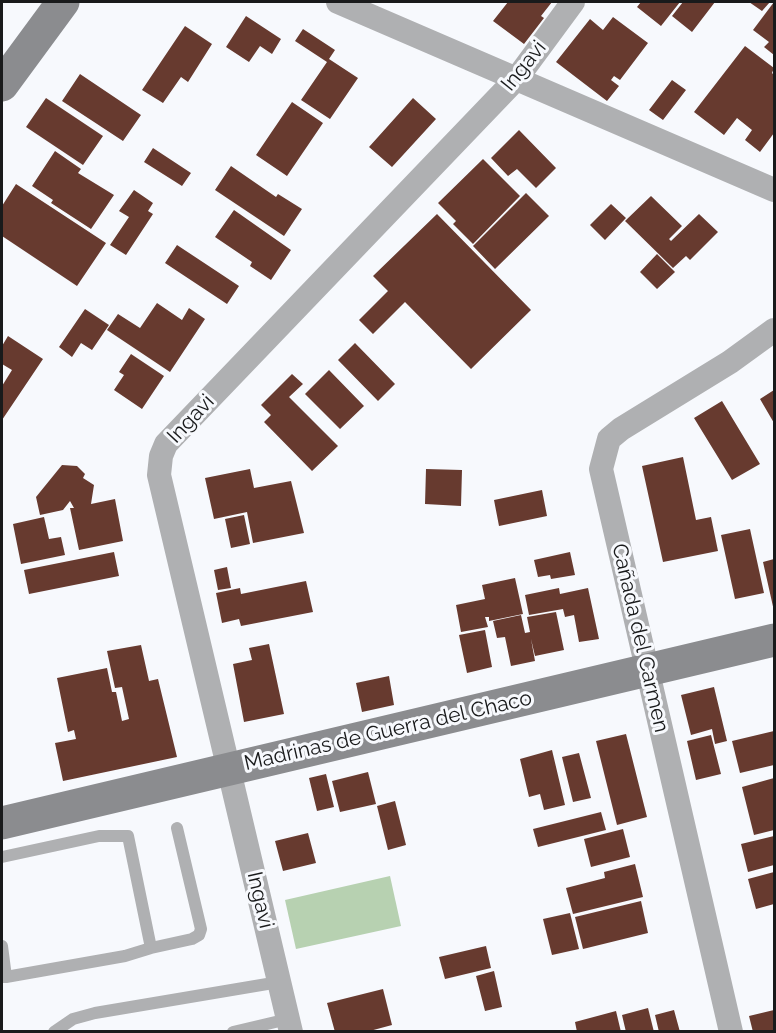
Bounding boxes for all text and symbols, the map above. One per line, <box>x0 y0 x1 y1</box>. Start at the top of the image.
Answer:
street label: Ingavi <box>496 36 552 96</box>
street label: Ingavi <box>162 389 220 449</box>
street label: Cañada del Carmen <box>606 541 674 735</box>
street label: Madrinas de Guerra del Chaco <box>242 686 534 776</box>
street label: Ingavi <box>241 869 279 931</box>

